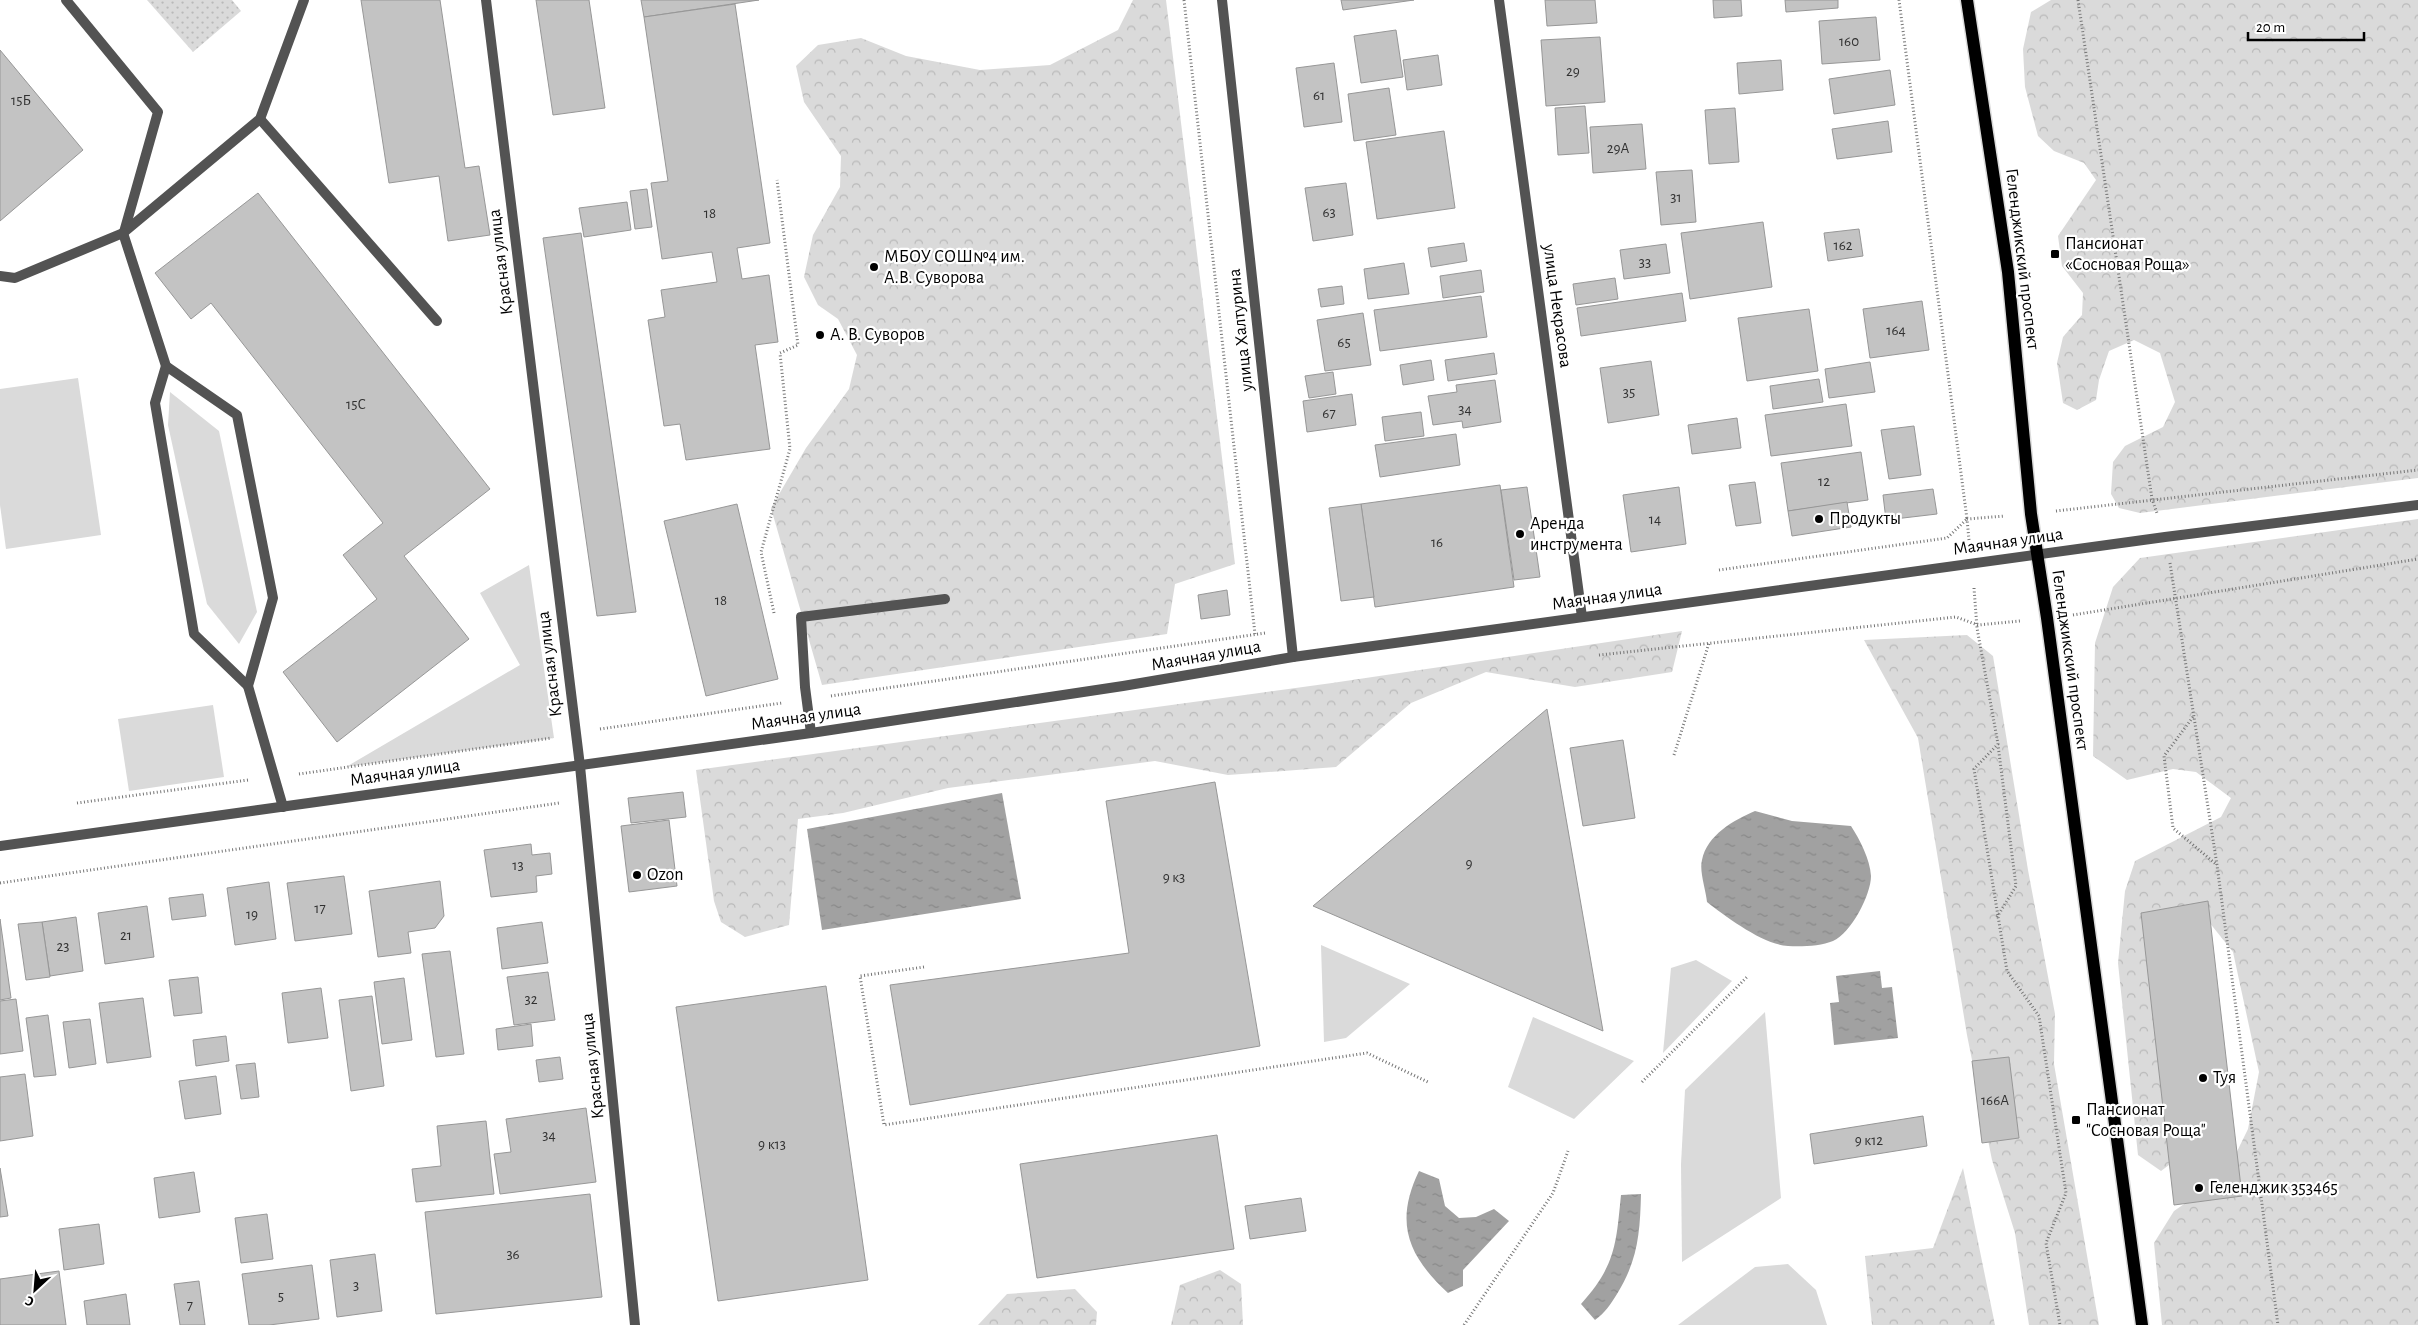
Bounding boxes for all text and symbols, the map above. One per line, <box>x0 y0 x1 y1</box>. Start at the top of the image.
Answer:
scale bar <box>2248 10 2364 42</box>
text: 20 m <box>2256 20 2285 35</box>
house number: 160 <box>1839 34 1859 49</box>
house number: 29 <box>1566 64 1580 79</box>
house number: 61 <box>1313 88 1325 103</box>
house number: 15Б <box>11 93 31 108</box>
house number: 29А <box>1607 141 1630 156</box>
street label: Геленджикский проспект <box>2002 167 2042 351</box>
house number: 31 <box>1670 190 1682 205</box>
house number: 63 <box>1322 205 1336 220</box>
house number: 18 <box>704 206 716 221</box>
street label: Красная улица <box>486 208 516 316</box>
place label: Пансионат «Сосновая Роща» <box>2065 235 2190 274</box>
house number: 162 <box>1833 238 1853 253</box>
street label: улица Некрасова <box>1539 242 1575 369</box>
place label: МБОУ СОШ№4 им. А.В. Суворова <box>884 248 1025 287</box>
marker: Пансионат «Сосновая Роща» <box>2049 248 2061 260</box>
house number: 33 <box>1639 255 1651 270</box>
marker: МБОУ СОШ№4 им. А.В. Суворова <box>868 261 880 273</box>
street label: улица Халтурина <box>1226 268 1257 393</box>
house number: 164 <box>1886 323 1906 338</box>
place label: А. В. Суворов <box>830 326 925 344</box>
marker: А. В. Суворов <box>814 329 826 341</box>
house number: 65 <box>1337 335 1351 350</box>
house number: 35 <box>1623 385 1635 400</box>
house number: 15С <box>346 397 366 412</box>
house number: 34 <box>1458 402 1472 417</box>
house number: 67 <box>1322 406 1336 421</box>
house number: 12 <box>1818 474 1830 489</box>
place label: Продукты <box>1829 510 1901 528</box>
house number: 14 <box>1649 512 1661 527</box>
marker: Продукты <box>1813 513 1825 525</box>
place label: Аренда инструмента <box>1530 515 1623 554</box>
street label: Маячная улица <box>1952 525 2064 559</box>
marker: Аренда инструмента <box>1514 528 1526 540</box>
house number: 16 <box>1431 535 1443 550</box>
street label: Геленджикский проспект <box>2048 568 2092 752</box>
street label: Маячная улица <box>1551 580 1663 614</box>
house number: 18 <box>715 593 727 608</box>
street label: Красная улица <box>535 610 565 718</box>
street label: Маячная улица <box>1150 637 1262 675</box>
street label: Маячная улица <box>750 700 862 734</box>
street label: Маячная улица <box>349 756 461 790</box>
house number: 9 <box>1465 856 1473 871</box>
house number: 13 <box>512 858 524 873</box>
place label: Ozon <box>647 866 684 884</box>
marker: Ozon <box>631 869 643 881</box>
house number: 9 к3 <box>1163 870 1185 885</box>
house number: 17 <box>314 901 326 916</box>
house number: 19 <box>246 907 258 922</box>
house number: 21 <box>120 928 132 943</box>
house number: 23 <box>56 939 70 954</box>
house number: 32 <box>524 992 538 1007</box>
street label: Красная улица <box>578 1012 608 1120</box>
place label: Туя <box>2213 1069 2236 1087</box>
marker: Туя <box>2197 1072 2209 1084</box>
house number: 166А <box>1981 1093 2009 1108</box>
place label: Пансионат "Сосновая Роща" <box>2086 1101 2206 1140</box>
marker: Пансионат "Сосновая Роща" <box>2070 1114 2082 1126</box>
house number: 34 <box>542 1128 556 1143</box>
house number: 9 к12 <box>1855 1133 1883 1148</box>
house number: 9 к13 <box>758 1137 786 1152</box>
place label: Геленджик 353465 <box>2209 1179 2338 1197</box>
marker: Геленджик 353465 <box>2193 1182 2205 1194</box>
house number: 36 <box>506 1247 520 1262</box>
north arrow <box>10 1265 60 1315</box>
house number: 3 <box>353 1278 359 1293</box>
house number: 5 <box>278 1289 284 1304</box>
text: С <box>23 1293 36 1309</box>
house number: 7 <box>187 1298 193 1313</box>

